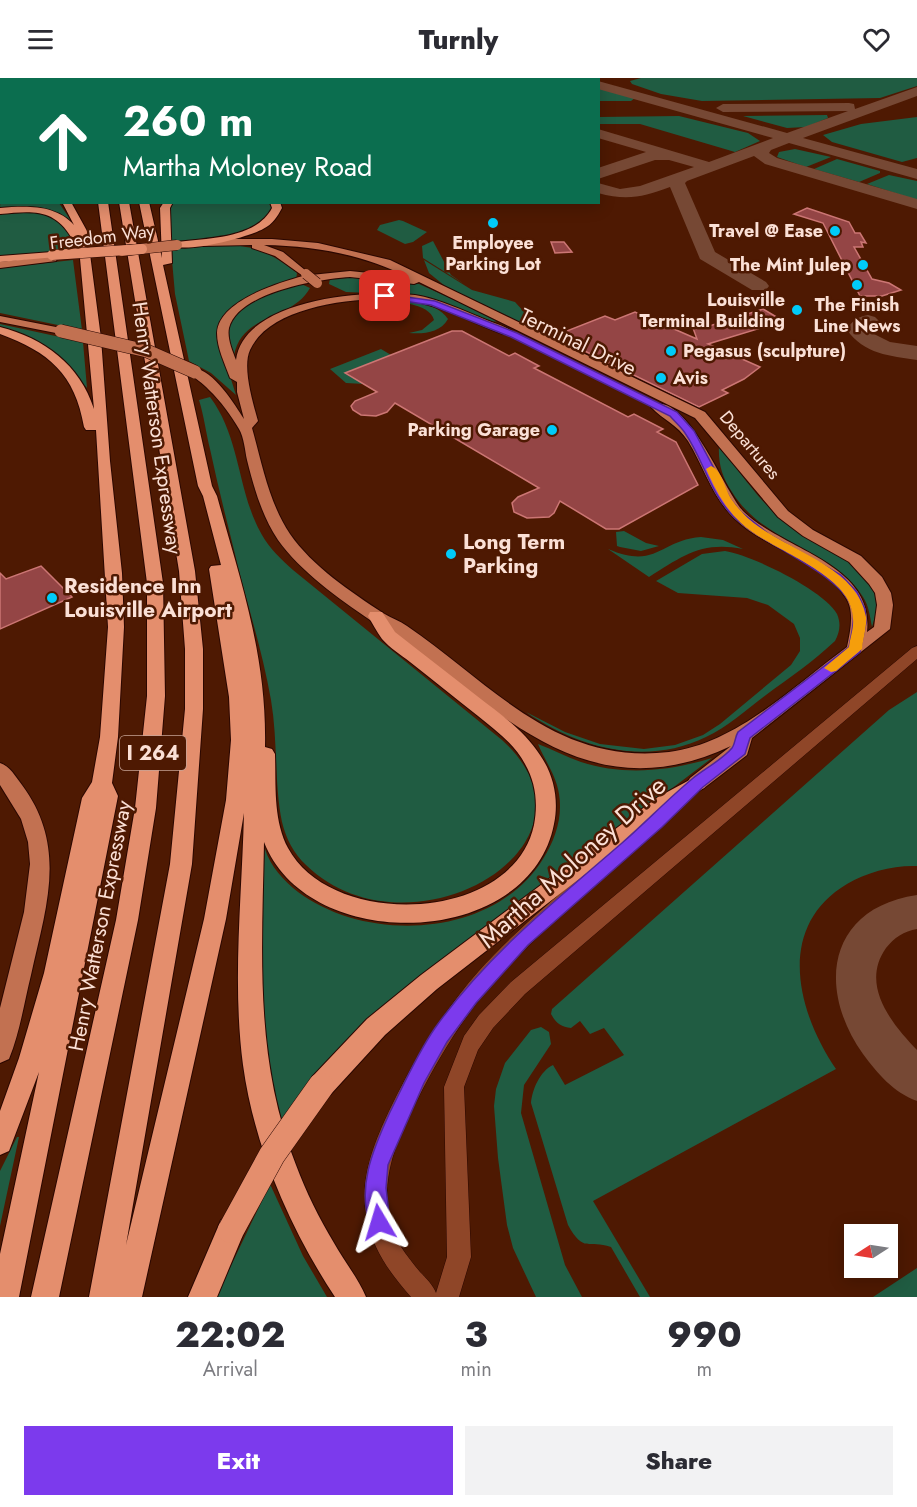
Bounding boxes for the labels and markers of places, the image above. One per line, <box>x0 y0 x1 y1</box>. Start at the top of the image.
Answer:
marker: Employee Parking Lot <box>486 216 500 230</box>
place label: Travel @ Ease <box>709 218 823 244</box>
marker: Travel @ Ease <box>828 224 842 238</box>
place label: Employee Parking Lot <box>445 230 541 277</box>
place label: The Mint Julep <box>730 252 851 278</box>
marker: The Mint Julep <box>856 258 870 272</box>
pin <box>359 270 410 321</box>
marker: The Finish Line News <box>850 278 864 292</box>
place label: Louisville Terminal Building <box>639 287 785 334</box>
place label: The Finish Line News <box>814 292 900 339</box>
marker: Louisville Terminal Building <box>790 303 804 317</box>
place label: Pegasus (sculpture) <box>683 338 846 364</box>
marker: Pegasus (sculpture) <box>664 344 678 358</box>
place label: Avis <box>672 365 708 391</box>
marker: Avis <box>654 371 668 385</box>
place label: Parking Garage <box>407 417 540 443</box>
marker: Parking Garage <box>545 423 559 437</box>
place label: Long Term Parking <box>463 527 565 581</box>
marker: Long Term Parking <box>444 547 458 561</box>
place label: Residence Inn Louisville Airport <box>64 571 232 625</box>
marker: Residence Inn Louisville Airport <box>45 591 59 605</box>

